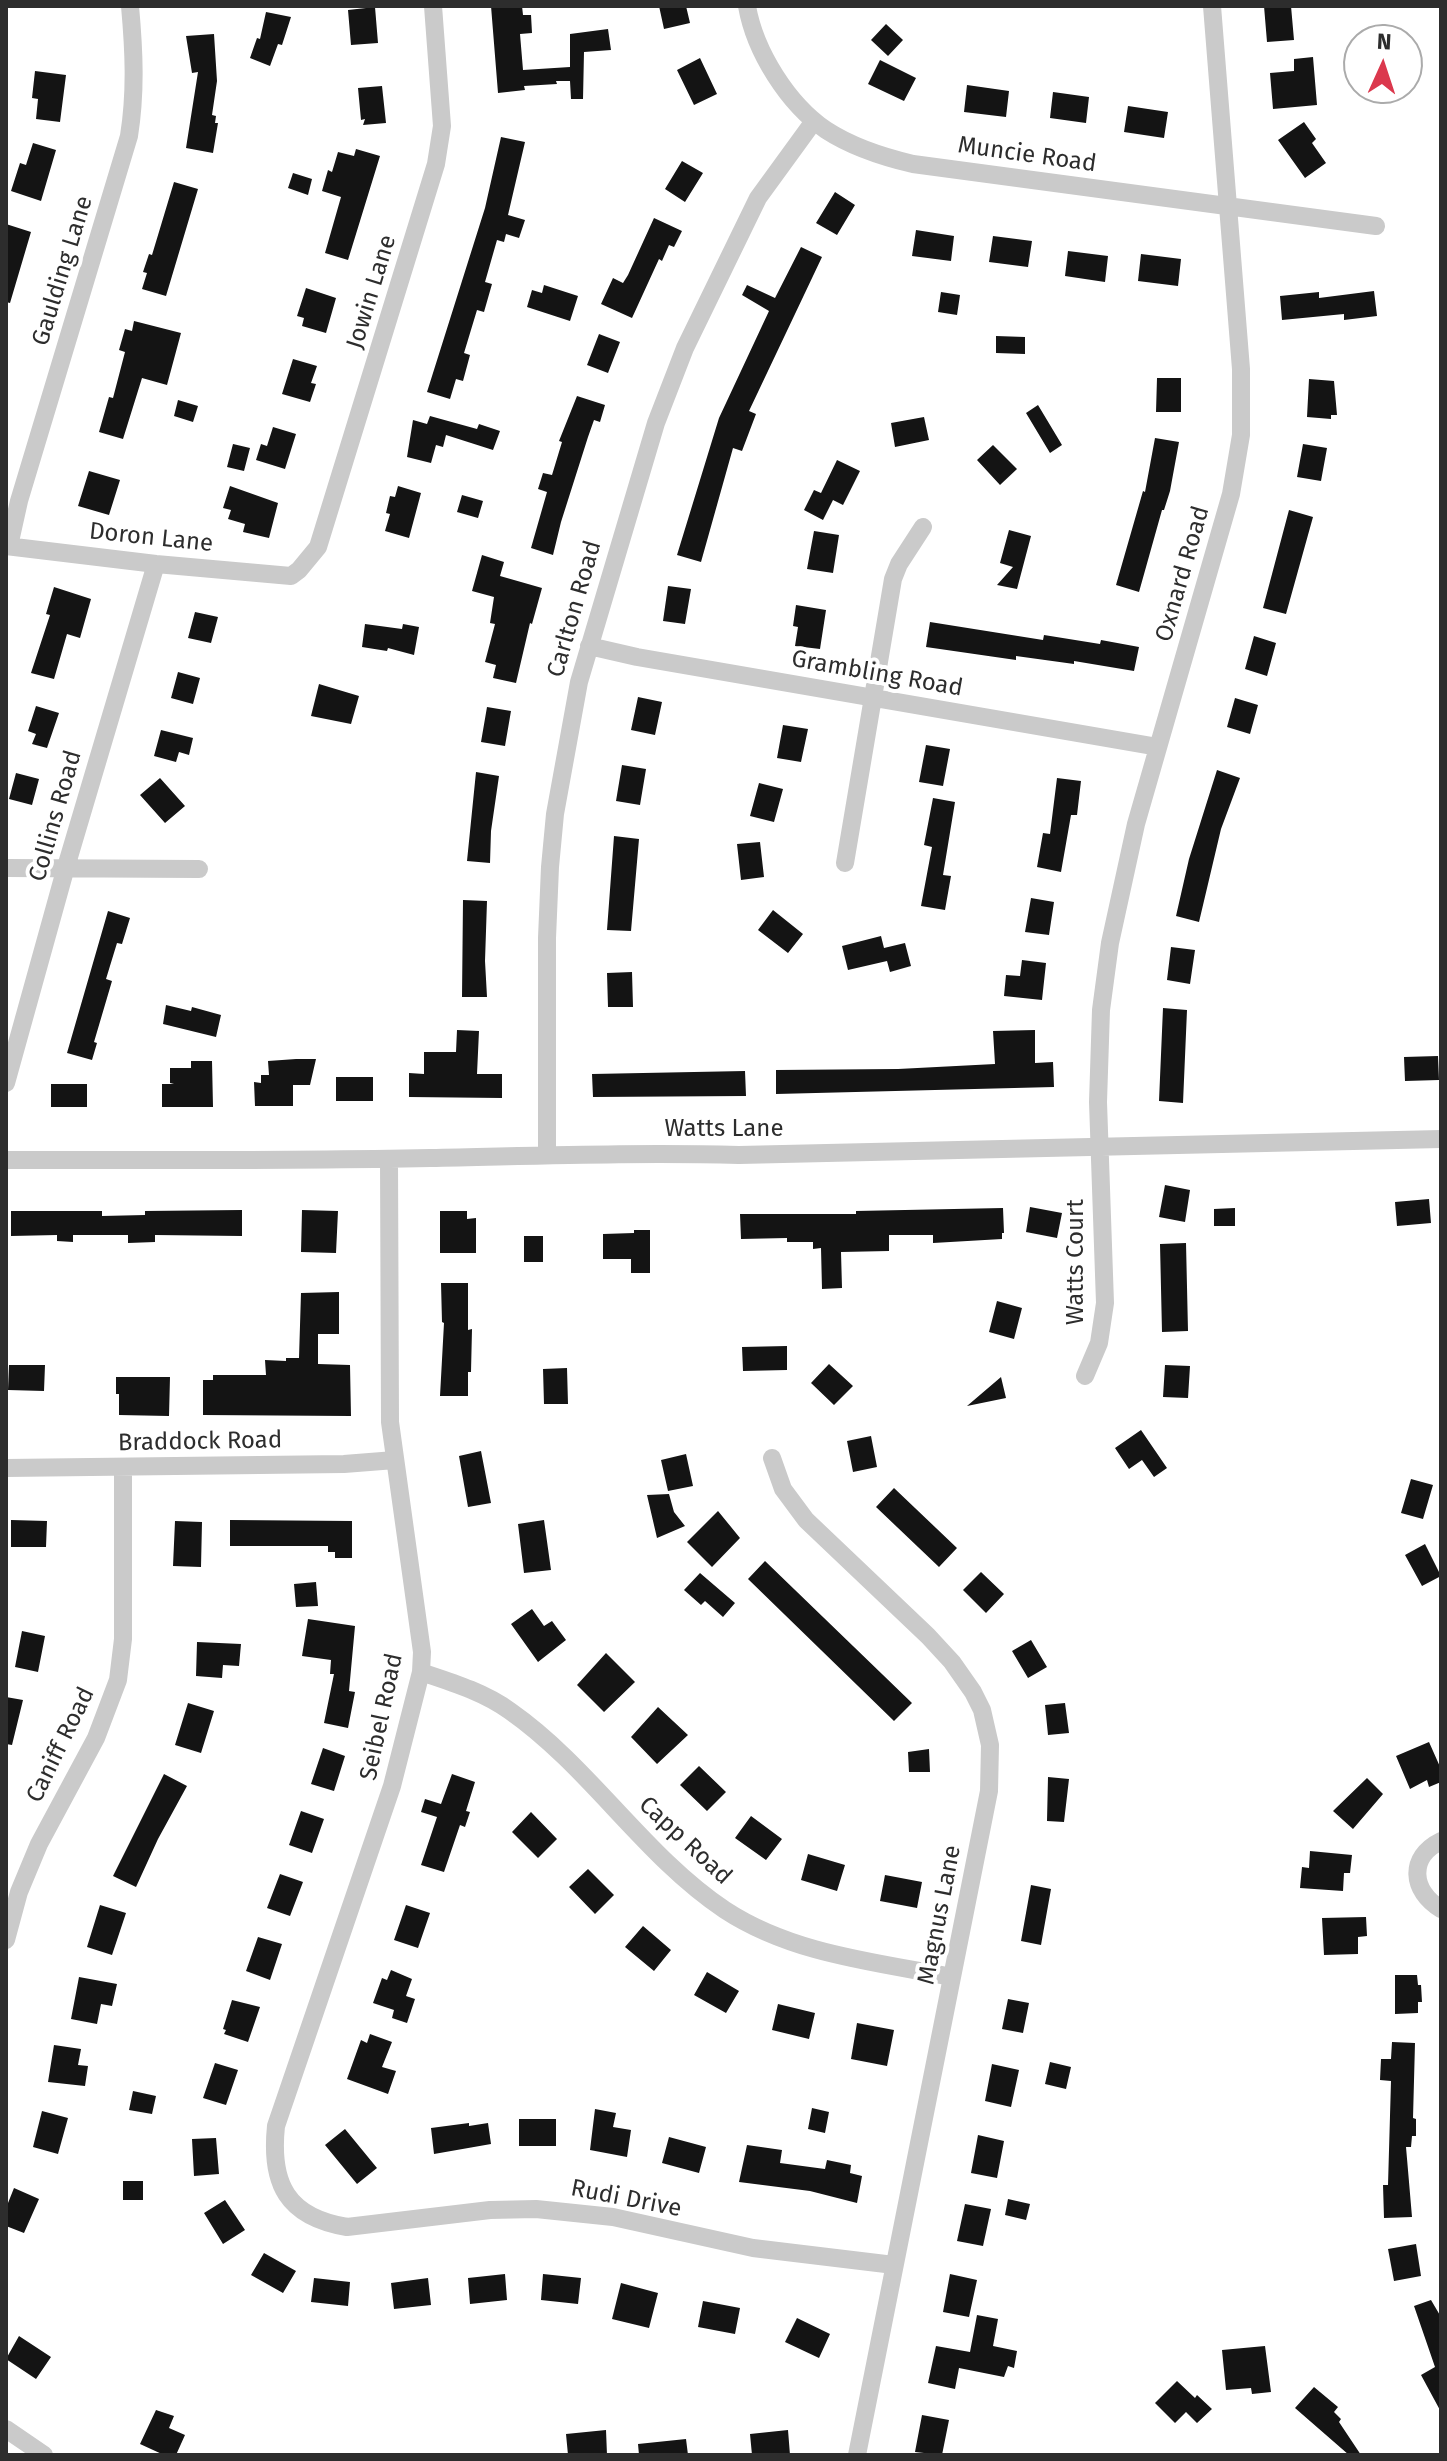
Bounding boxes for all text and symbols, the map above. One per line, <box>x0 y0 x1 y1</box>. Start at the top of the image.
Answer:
north arrow <box>1343 24 1423 104</box>
text: N <box>1376 28 1392 55</box>
street label: Muncie Road <box>956 131 1098 179</box>
street label: Gaulding Lane <box>27 193 99 349</box>
street label: Jowin Lane <box>341 232 403 352</box>
street label: Oxnard Road <box>1150 503 1216 645</box>
street label: Doron Lane <box>88 517 214 559</box>
street label: Carlton Road <box>542 537 608 681</box>
street label: Grambling Road <box>789 645 965 703</box>
street label: Collins Road <box>24 747 88 885</box>
street label: Watts Lane <box>665 1115 783 1143</box>
street label: Watts Court <box>1062 1199 1090 1325</box>
street label: Braddock Road <box>118 1426 282 1458</box>
street label: Seibel Road <box>355 1651 409 1783</box>
street label: Caniff Road <box>21 1683 101 1807</box>
street label: Capp Road <box>633 1791 737 1891</box>
street label: Magnus Lane <box>912 1843 968 1987</box>
street label: Rudi Drive <box>568 2174 684 2224</box>

